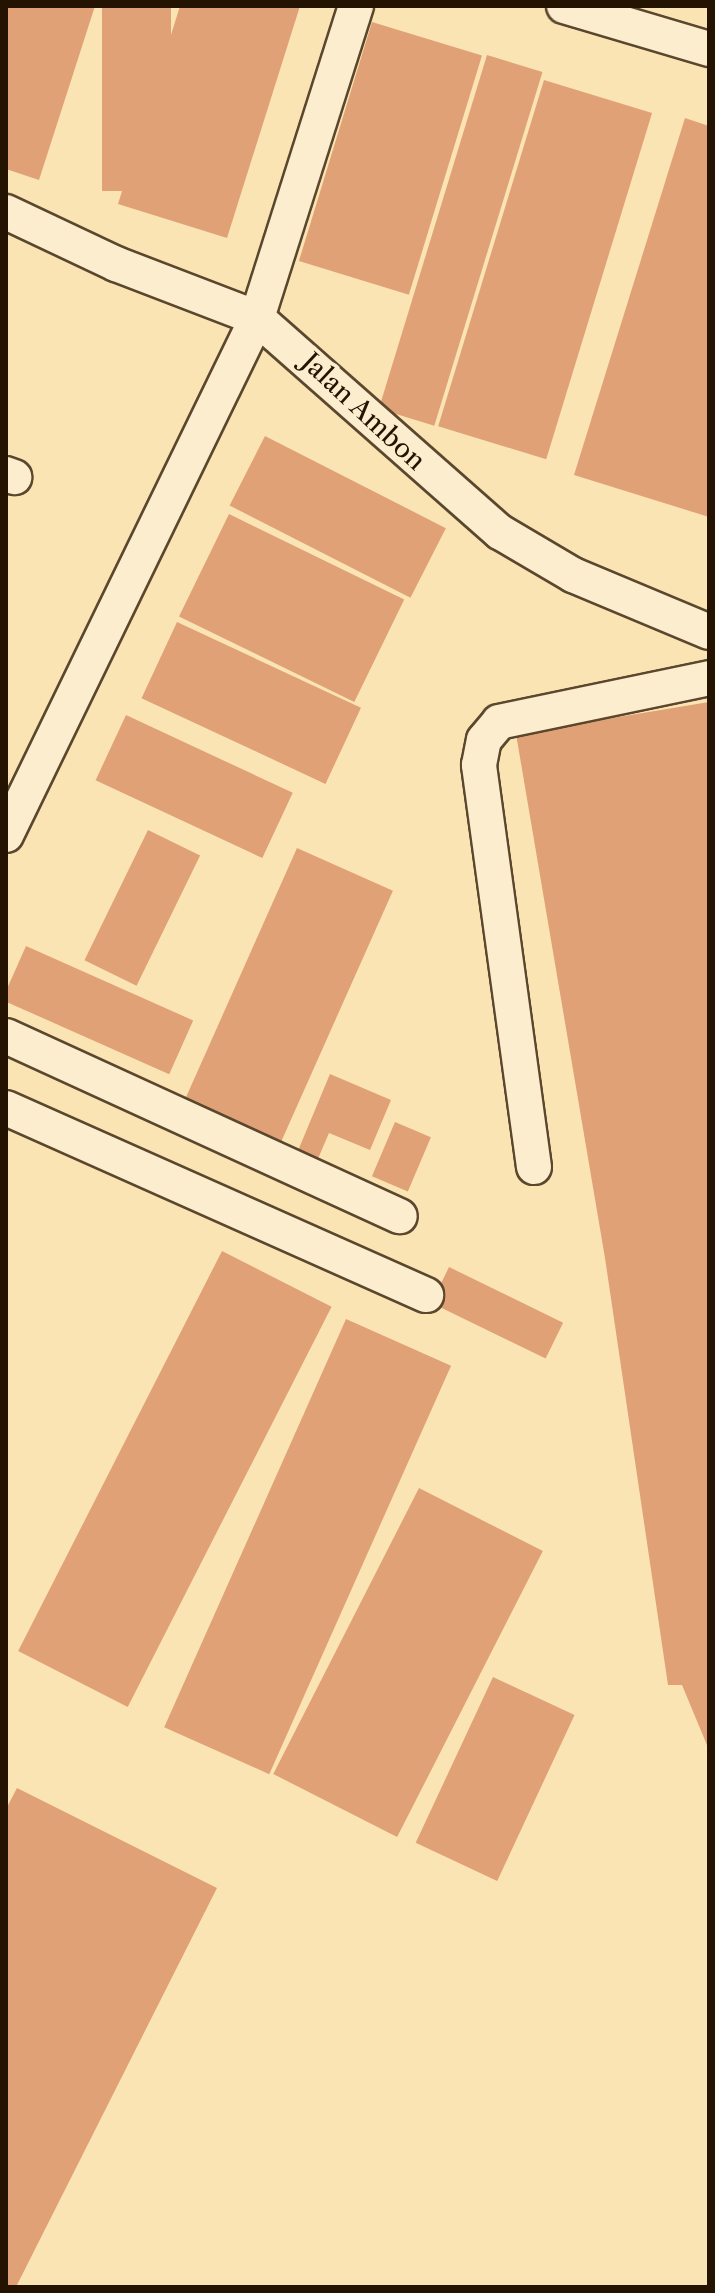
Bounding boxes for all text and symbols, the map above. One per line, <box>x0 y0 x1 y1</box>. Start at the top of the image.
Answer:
street label: Jalan Ambon <box>294 347 432 477</box>

